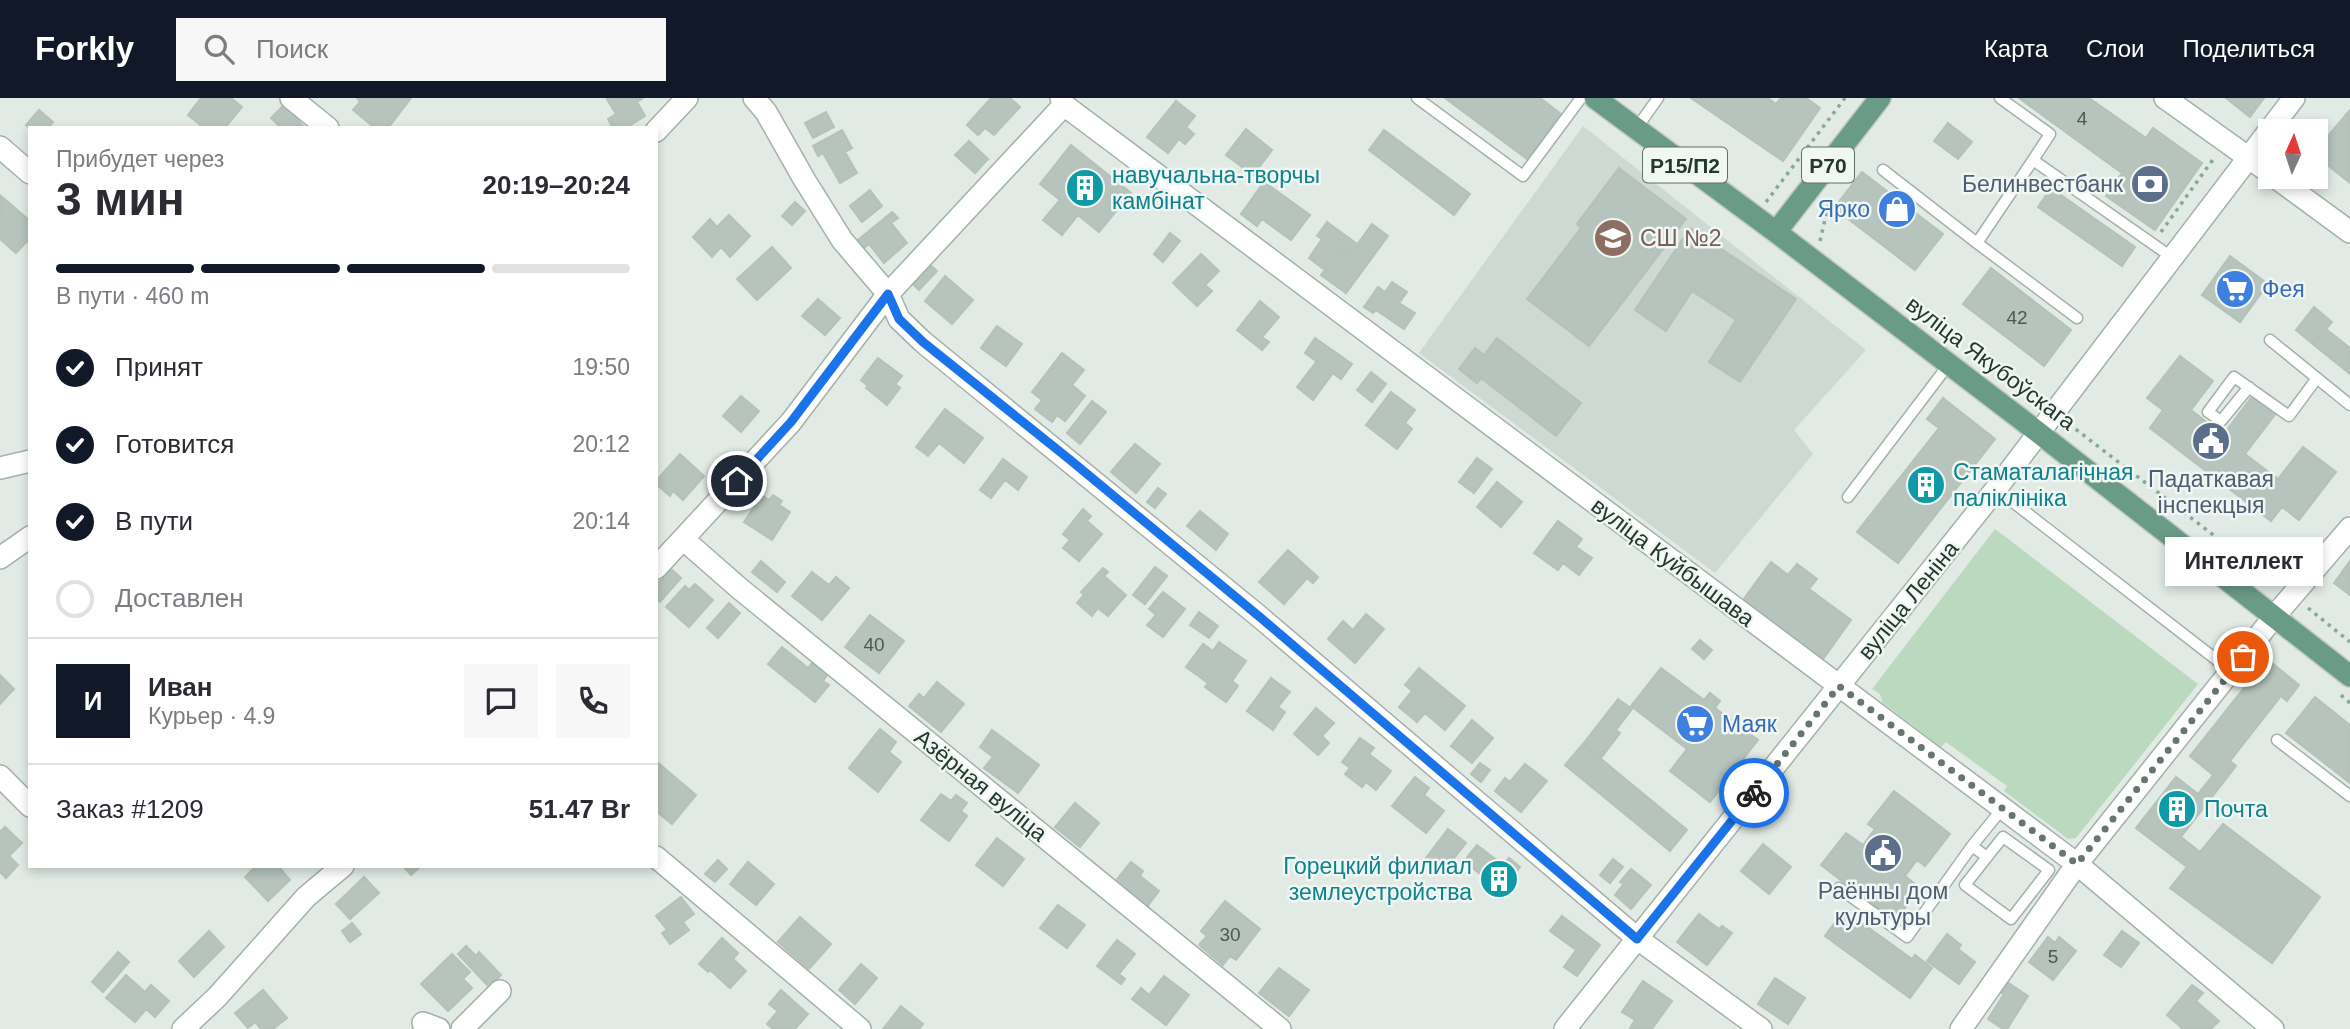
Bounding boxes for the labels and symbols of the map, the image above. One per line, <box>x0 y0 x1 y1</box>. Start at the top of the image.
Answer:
house number: 4 <box>2077 108 2088 129</box>
north arrow <box>2258 119 2328 189</box>
road number: Р15/П2 <box>1643 148 1727 182</box>
road number: Р70 <box>1802 148 1854 182</box>
place label: навучальна-творчы камбінат <box>1112 162 1320 214</box>
bank icon: Белинвестбанк <box>2129 163 2171 205</box>
building icon: навучальна-творчы камбінат <box>1064 167 1106 209</box>
place label: Белинвестбанк <box>1962 171 2124 197</box>
shop icon: Ярко <box>1876 188 1918 230</box>
place label: Ярко <box>1817 196 1870 222</box>
school or university icon: СШ №2 <box>1592 217 1634 259</box>
place label: СШ №2 <box>1640 225 1722 251</box>
supermarket icon: Фея <box>2214 268 2256 310</box>
place label: Фея <box>2262 276 2305 302</box>
street label: вуліца Якубоўскага <box>1901 291 2081 435</box>
house number: 42 <box>2006 307 2028 328</box>
public building icon: Падаткавая інспекцыя <box>2190 420 2232 462</box>
pin <box>707 451 767 511</box>
place label: Стаматалагічная паліклініка <box>1953 459 2134 511</box>
building icon: Стаматалагічная паліклініка <box>1905 464 1947 506</box>
place label: Падаткавая інспекцыя <box>2148 466 2274 518</box>
street label: вуліца Куйбышава <box>1586 492 1760 632</box>
street label: вуліца Леніна <box>1852 535 1964 664</box>
callout: Интеллект <box>2164 538 2322 587</box>
pin <box>2213 627 2273 687</box>
house number: 40 <box>863 634 885 655</box>
supermarket icon: Маяк <box>1674 703 1716 745</box>
place label: Маяк <box>1722 711 1778 737</box>
street label: Азёрная вуліца <box>909 724 1053 847</box>
courier <box>1719 758 1789 828</box>
building icon: Почта <box>2156 788 2198 830</box>
place label: Почта <box>2204 796 2268 822</box>
public building icon: Раённы дом культуры <box>1862 832 1904 874</box>
place label: Горецкий филиал землеустройства <box>1283 853 1472 905</box>
building icon: Горецкий филиал землеустройства <box>1478 858 1520 900</box>
place label: Раённы дом культуры <box>1818 878 1948 930</box>
house number: 30 <box>1219 924 1241 945</box>
house number: 5 <box>2048 946 2058 967</box>

